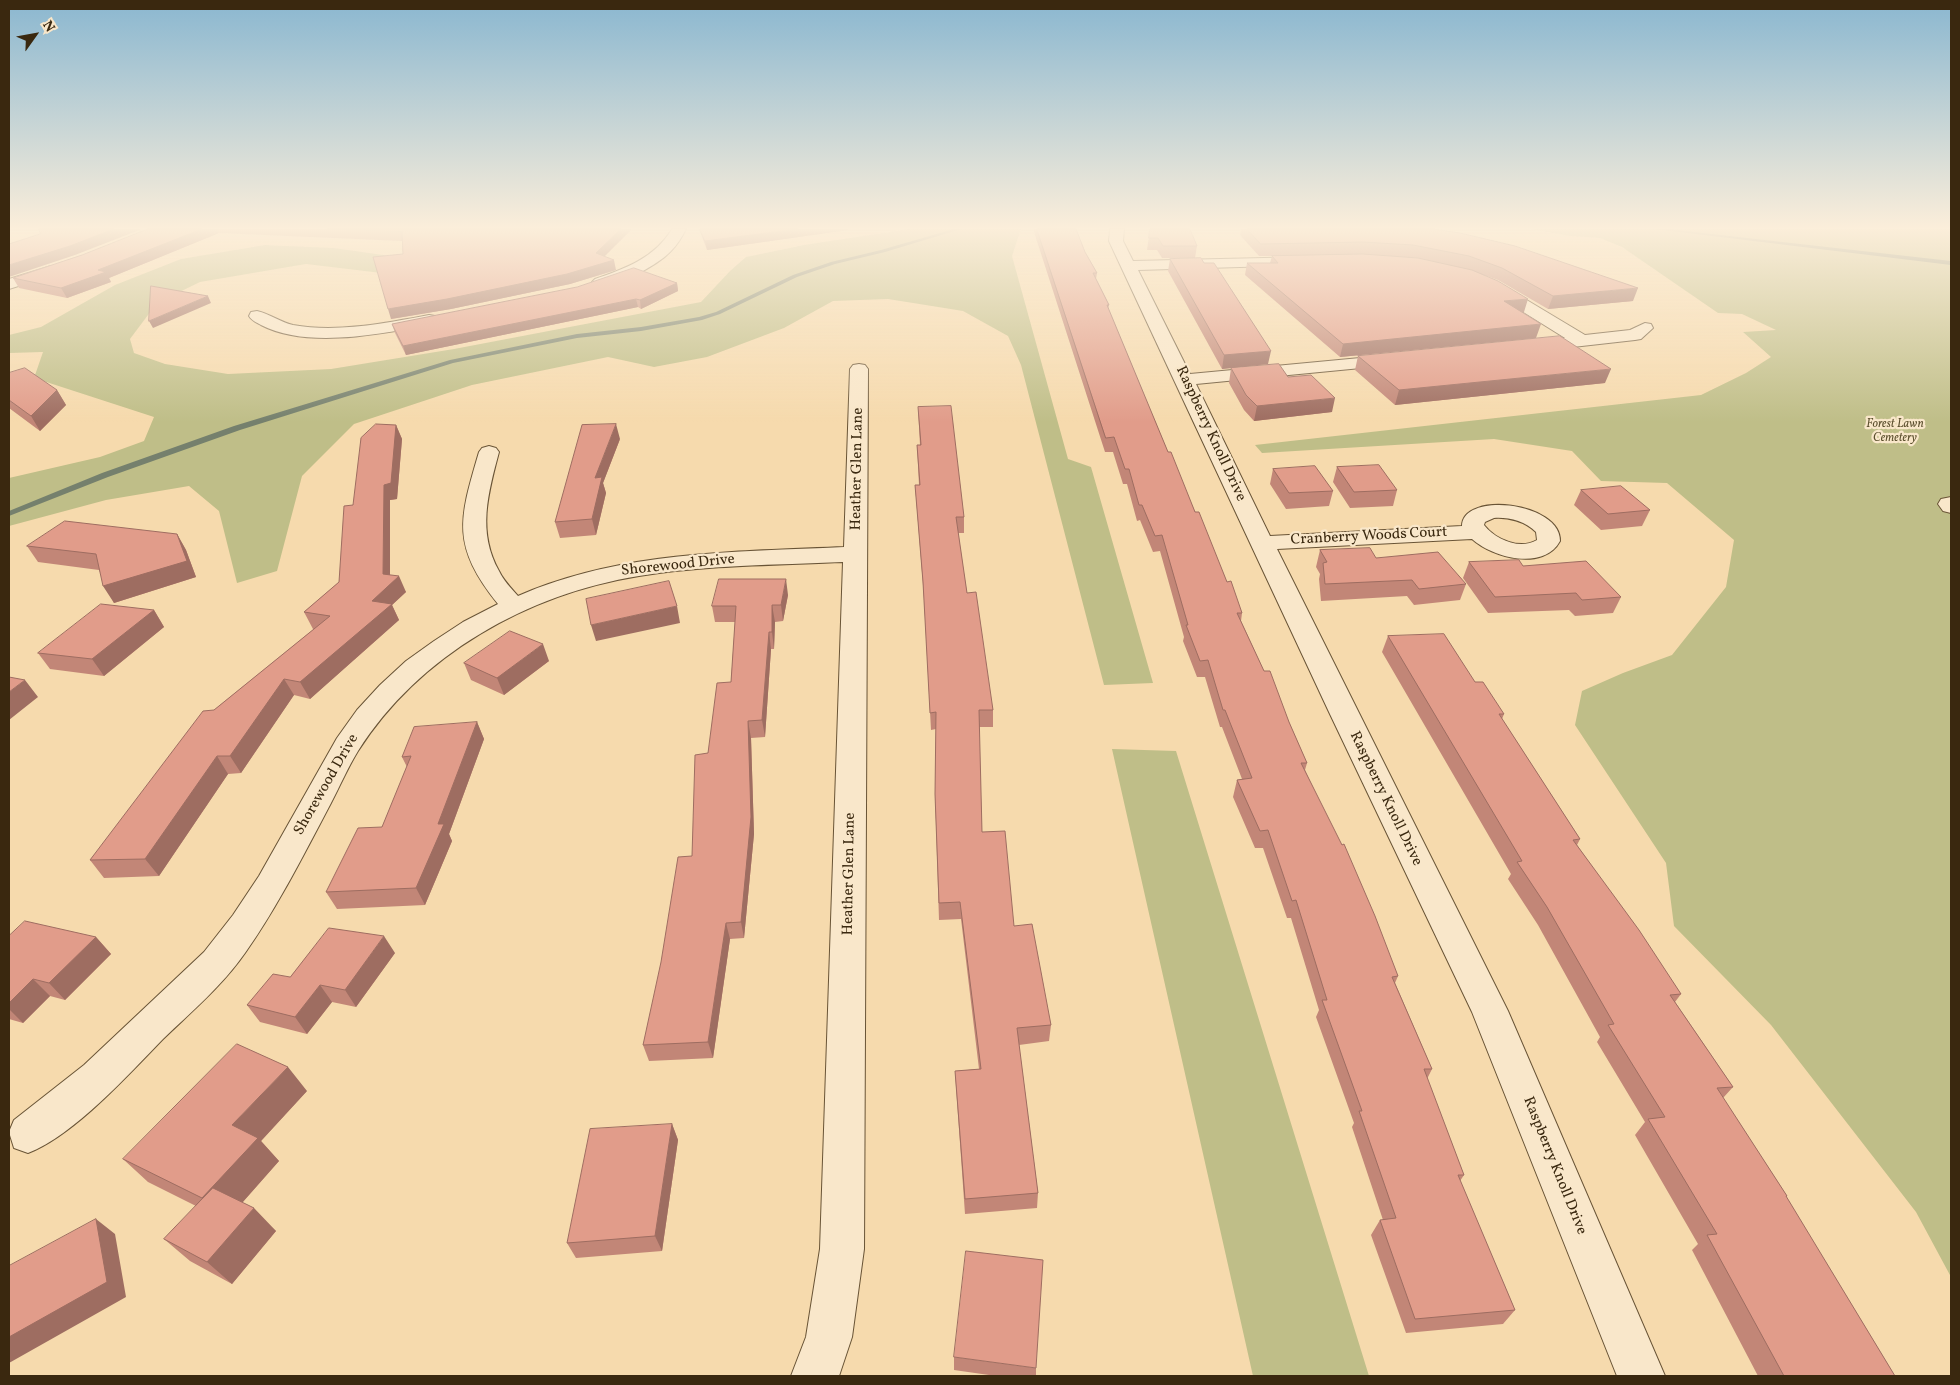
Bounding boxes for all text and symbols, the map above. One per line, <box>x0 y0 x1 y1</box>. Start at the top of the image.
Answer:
north arrow <box>10 10 60 60</box>
text: N <box>37 17 59 36</box>
street label: Raspberry Knoll Drive <box>1171 364 1249 504</box>
street label: Heather Glen Lane <box>848 408 868 530</box>
park label: Forest Lawn Cemetery <box>1866 418 1924 446</box>
street label: Cranberry Woods Court <box>1290 524 1448 550</box>
street label: Shorewood Drive <box>620 551 736 581</box>
street label: Raspberry Knoll Drive <box>1345 729 1425 869</box>
street label: Shorewood Drive <box>291 731 363 839</box>
street label: Heather Glen Lane <box>840 813 860 935</box>
street label: Raspberry Knoll Drive <box>1518 1094 1590 1238</box>

